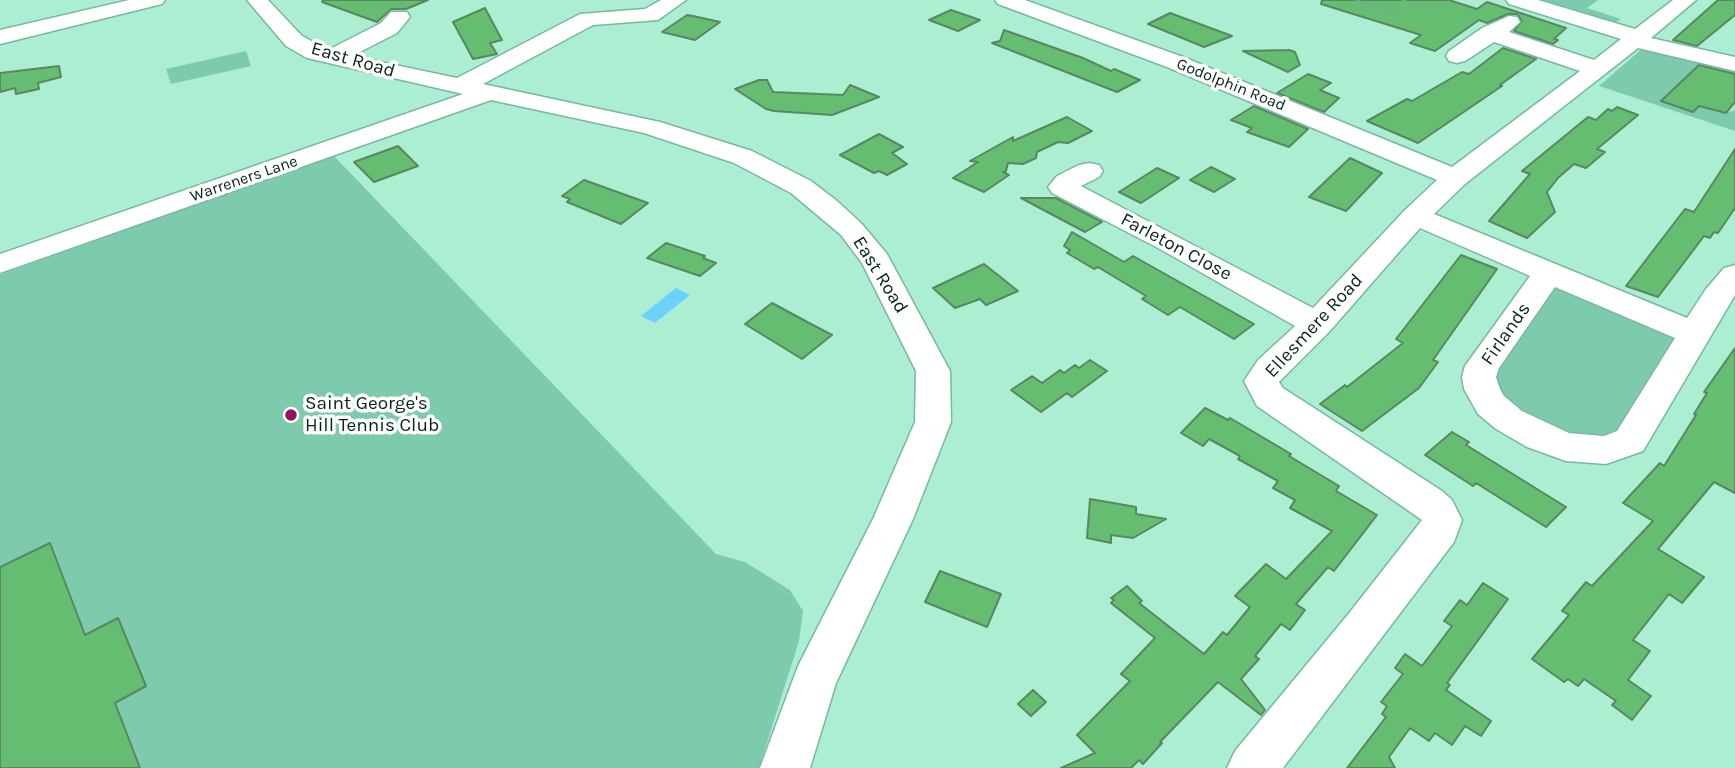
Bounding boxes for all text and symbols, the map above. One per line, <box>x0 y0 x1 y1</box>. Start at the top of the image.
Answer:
street label: East Road <box>308 37 398 83</box>
street label: Godolphin Road <box>1174 54 1288 116</box>
street label: Warreners Lane <box>188 152 300 206</box>
street label: Farleton Close <box>1117 208 1235 286</box>
street label: East Road <box>847 232 913 318</box>
street label: Ellesmere Road <box>1260 269 1368 383</box>
street label: Firlands <box>1476 298 1536 370</box>
place label: Saint George's Hill Tennis Club <box>305 393 439 437</box>
marker: Saint George's Hill Tennis Club <box>283 407 299 423</box>

